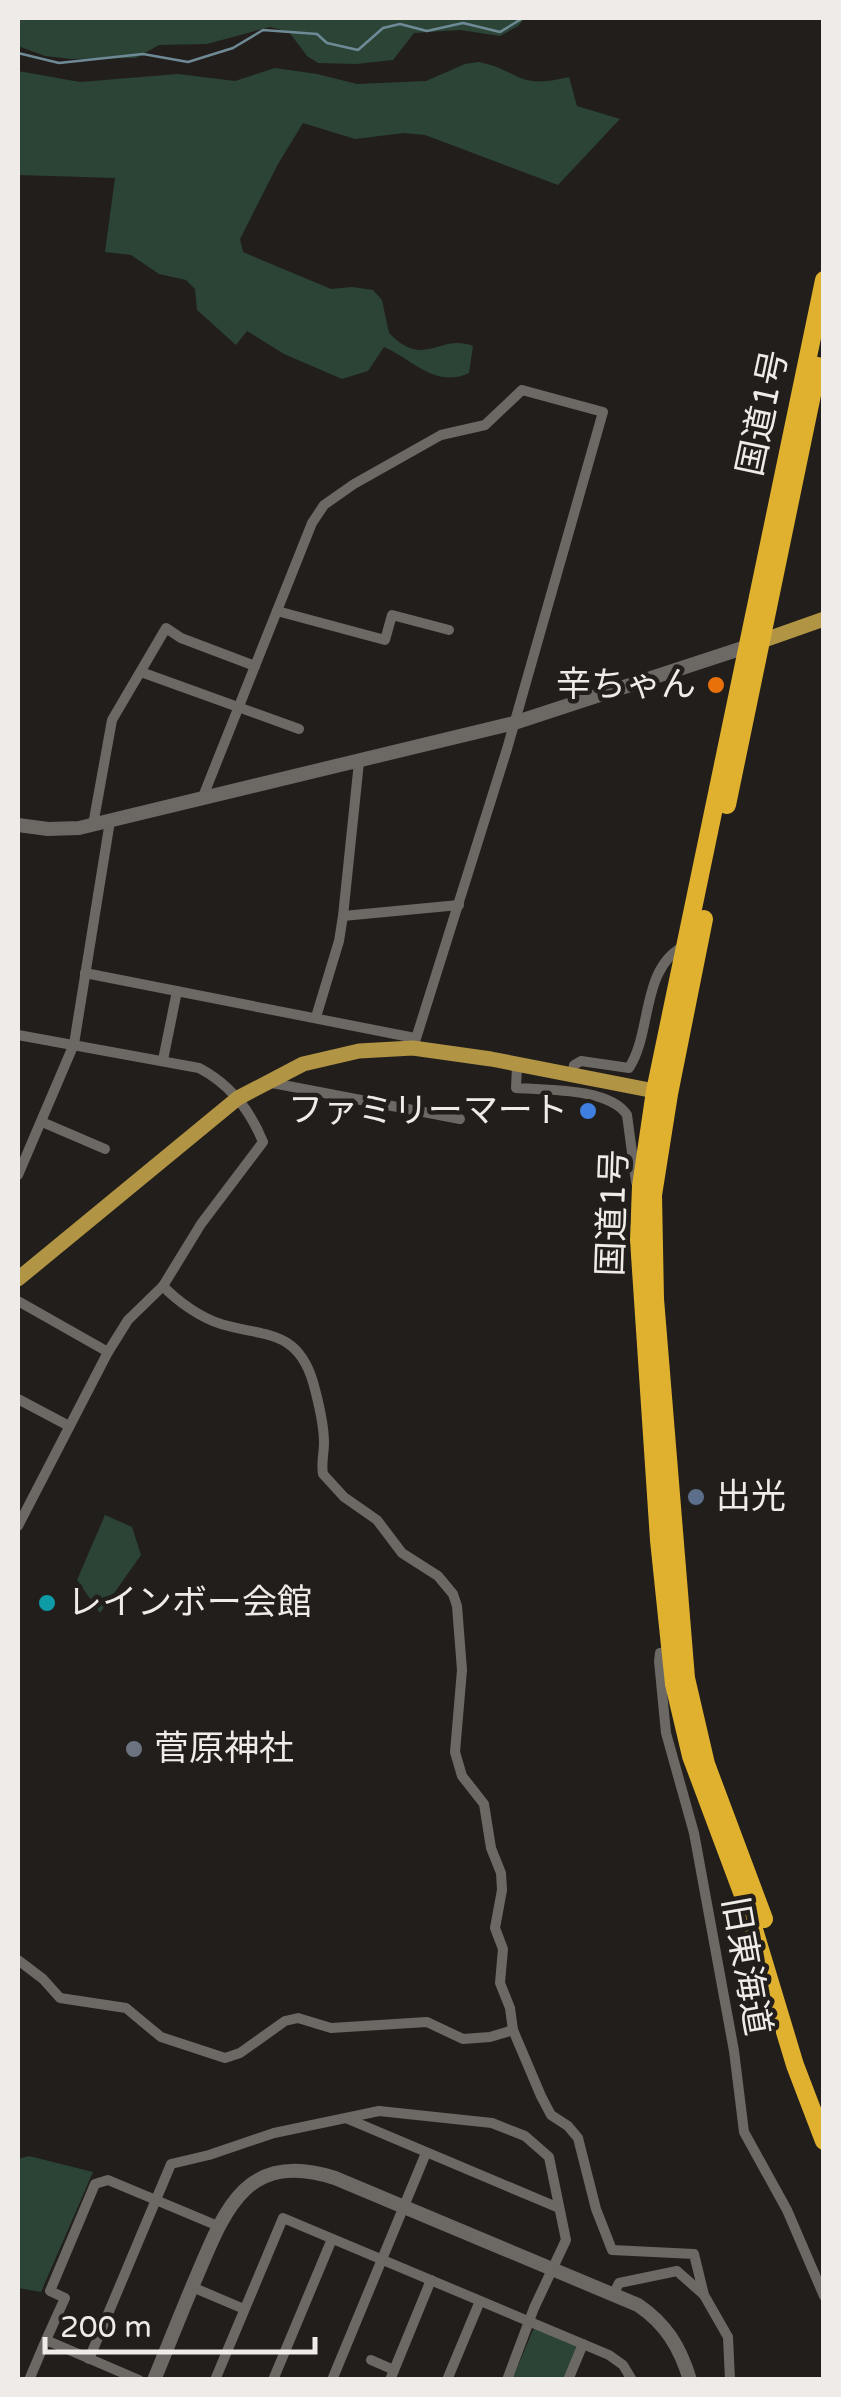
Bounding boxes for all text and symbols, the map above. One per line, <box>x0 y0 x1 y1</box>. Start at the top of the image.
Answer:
street label: 国道1号 <box>729 347 797 479</box>
place label: 辛ちゃん <box>556 664 696 706</box>
marker: 辛ちゃん <box>705 674 727 696</box>
place label: ファミリーマート <box>288 1090 568 1132</box>
marker: ファミリーマート <box>577 1100 599 1122</box>
street label: 国道1号 <box>590 1149 636 1277</box>
place label: 出光 <box>716 1476 786 1518</box>
marker: 出光 <box>685 1486 707 1508</box>
place label: レインボー会館 <box>67 1582 312 1624</box>
marker: レインボー会館 <box>36 1592 58 1614</box>
place label: 菅原神社 <box>154 1728 294 1770</box>
marker: 菅原神社 <box>123 1738 145 1760</box>
street label: 旧東海道 <box>713 1893 779 2039</box>
scale bar <box>45 2292 315 2354</box>
text: 200 m <box>60 2309 152 2346</box>

